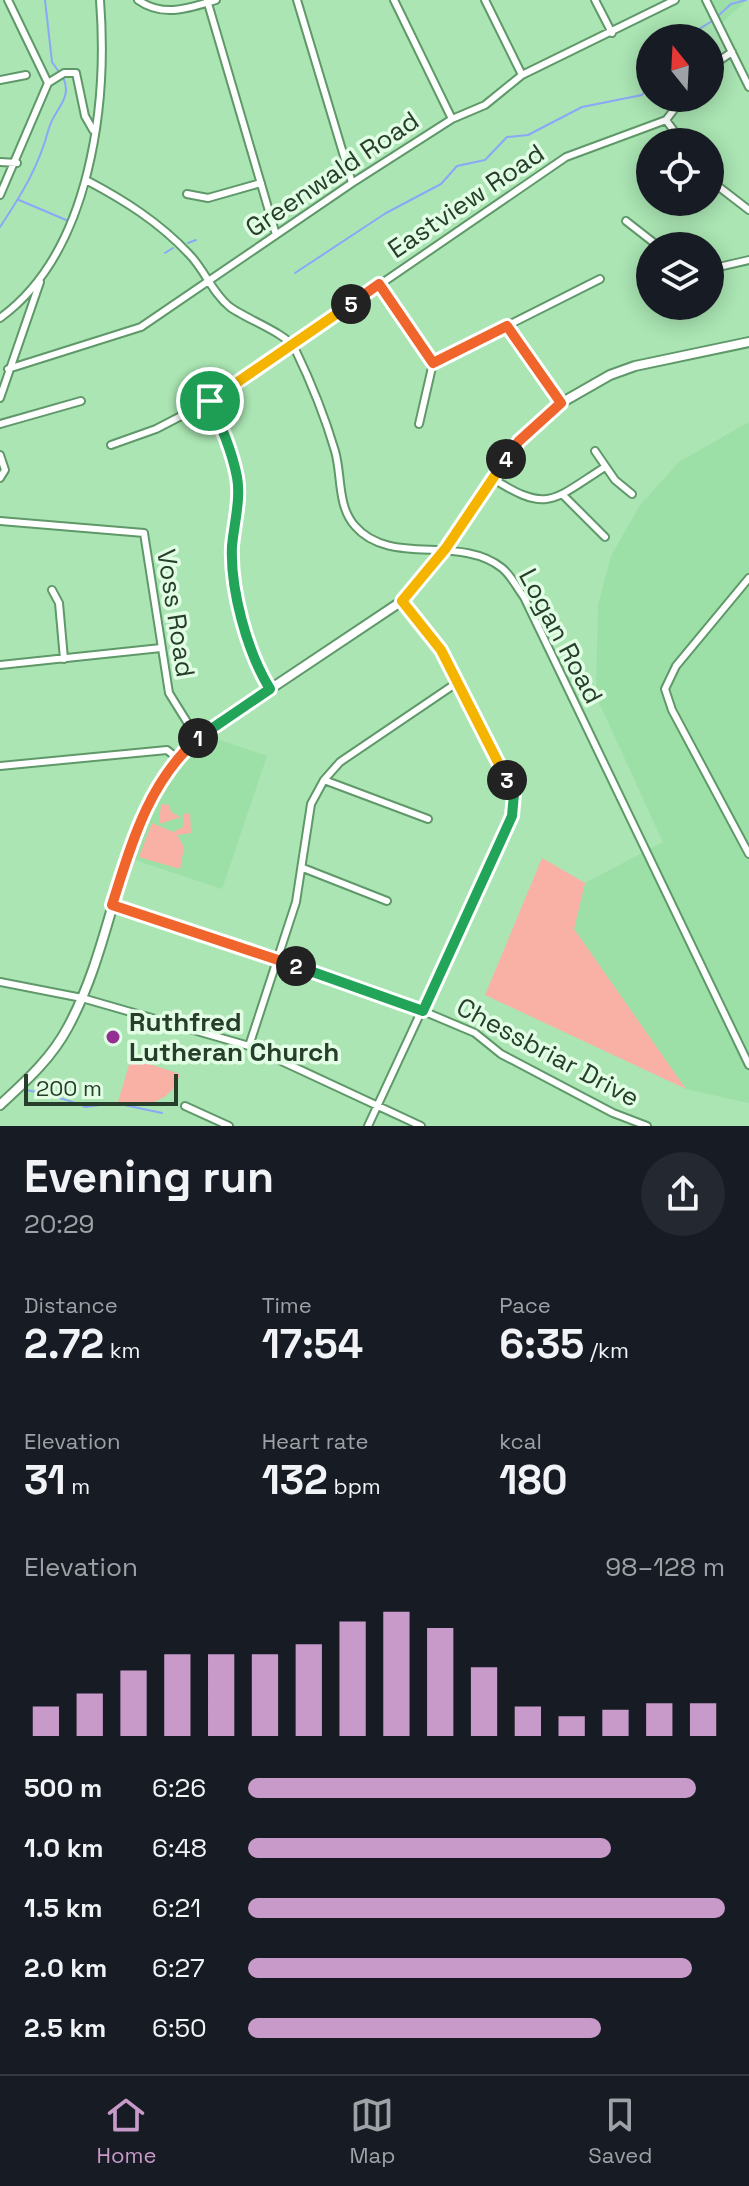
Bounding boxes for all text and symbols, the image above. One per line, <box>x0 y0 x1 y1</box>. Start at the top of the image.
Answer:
north arrow <box>636 24 724 112</box>
map controls <box>636 24 724 320</box>
street label: Greenwald Road <box>239 103 425 245</box>
button: locate <box>636 128 724 216</box>
street label: Eastview Road <box>381 136 551 266</box>
button: layers <box>636 232 724 320</box>
pin: 5 <box>331 284 371 324</box>
text: 5 <box>344 290 358 318</box>
pin <box>176 367 244 435</box>
icon: arrive <box>188 379 232 423</box>
pin: 4 <box>486 439 526 479</box>
text: 4 <box>499 445 513 473</box>
street label: Voss Road <box>149 547 203 679</box>
street label: Logan Road <box>511 563 611 709</box>
pin: 1 <box>178 718 218 758</box>
text: 1 <box>193 724 203 752</box>
pin: 3 <box>487 760 527 800</box>
text: 3 <box>500 766 514 794</box>
pin: 2 <box>276 946 316 986</box>
text: 2 <box>289 952 303 980</box>
street label: Chessbriar Drive <box>451 990 645 1114</box>
place label: Ruthfred Lutheran Church <box>129 1005 339 1069</box>
marker: Ruthfred Lutheran Church <box>104 1028 122 1046</box>
scale bar <box>24 1070 178 1106</box>
text: 200 m <box>36 1074 102 1102</box>
text: Evening run <box>24 1149 274 1205</box>
button: share <box>641 1152 725 1236</box>
text: 20:29 <box>24 1207 94 1241</box>
text: Distance <box>24 1291 118 1319</box>
text: Time <box>262 1291 312 1319</box>
text: Pace <box>499 1291 551 1319</box>
text: 2.72 <box>24 1319 104 1370</box>
text: 17:54 <box>262 1319 363 1370</box>
text: 6:35 <box>499 1319 584 1370</box>
text: km <box>104 1336 141 1364</box>
text: /km <box>584 1336 629 1364</box>
text: Elevation <box>24 1427 120 1455</box>
text: Heart rate <box>262 1427 368 1455</box>
text: kcal <box>499 1427 542 1455</box>
text: 31 <box>24 1455 66 1506</box>
text: 132 <box>262 1455 328 1506</box>
text: 180 <box>499 1455 567 1506</box>
text: m <box>66 1472 90 1500</box>
text: bpm <box>328 1472 381 1500</box>
text: Elevation <box>24 1550 138 1584</box>
text: 98–128 m <box>605 1550 725 1584</box>
text: 500 m <box>24 1771 102 1805</box>
text: 6:26 <box>152 1771 206 1805</box>
text: 1.0 km <box>24 1831 104 1865</box>
text: 6:48 <box>152 1831 207 1865</box>
text: 1.5 km <box>24 1891 103 1925</box>
text: 6:21 <box>152 1891 201 1925</box>
text: 2.0 km <box>24 1951 107 1985</box>
text: 6:27 <box>152 1951 205 1985</box>
text: 2.5 km <box>24 2011 106 2045</box>
text: 6:50 <box>152 2011 207 2045</box>
tab: Home <box>97 2093 156 2169</box>
tab: Map <box>349 2093 395 2169</box>
tab: Saved <box>588 2093 653 2169</box>

